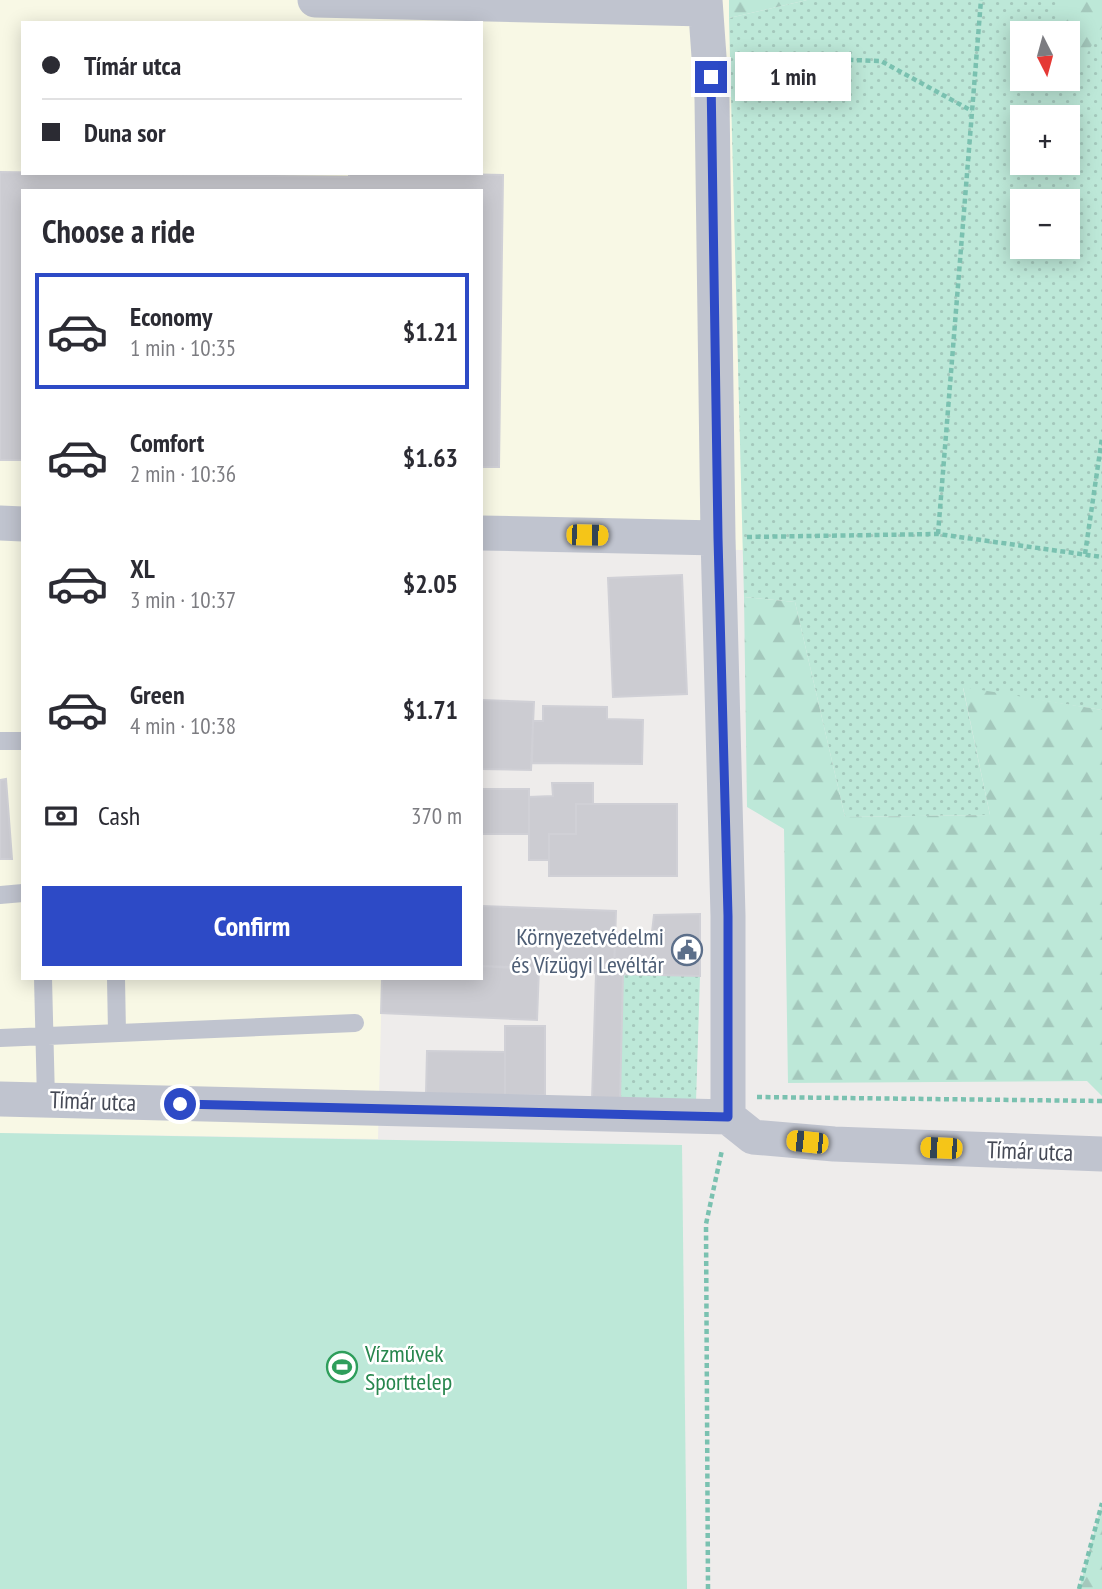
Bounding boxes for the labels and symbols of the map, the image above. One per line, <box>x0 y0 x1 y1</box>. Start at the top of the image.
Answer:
north arrow <box>1010 21 1080 91</box>
callout: 1 min <box>736 52 851 102</box>
route end <box>695 61 727 93</box>
car <box>566 524 609 546</box>
place label: Környezetvédelmi és Vízügyi Levéltár <box>511 921 664 980</box>
public building icon: Környezetvédelmi és Vízügyi Levéltár <box>670 933 704 967</box>
street label: Tímár utca <box>49 1084 137 1118</box>
route start <box>164 1088 196 1120</box>
car <box>786 1129 829 1155</box>
street label: Tímár utca <box>986 1134 1074 1168</box>
car <box>920 1137 963 1159</box>
place label: Vízművek Sporttelep <box>364 1338 452 1397</box>
sports icon: Vízművek Sporttelep <box>325 1350 359 1384</box>

